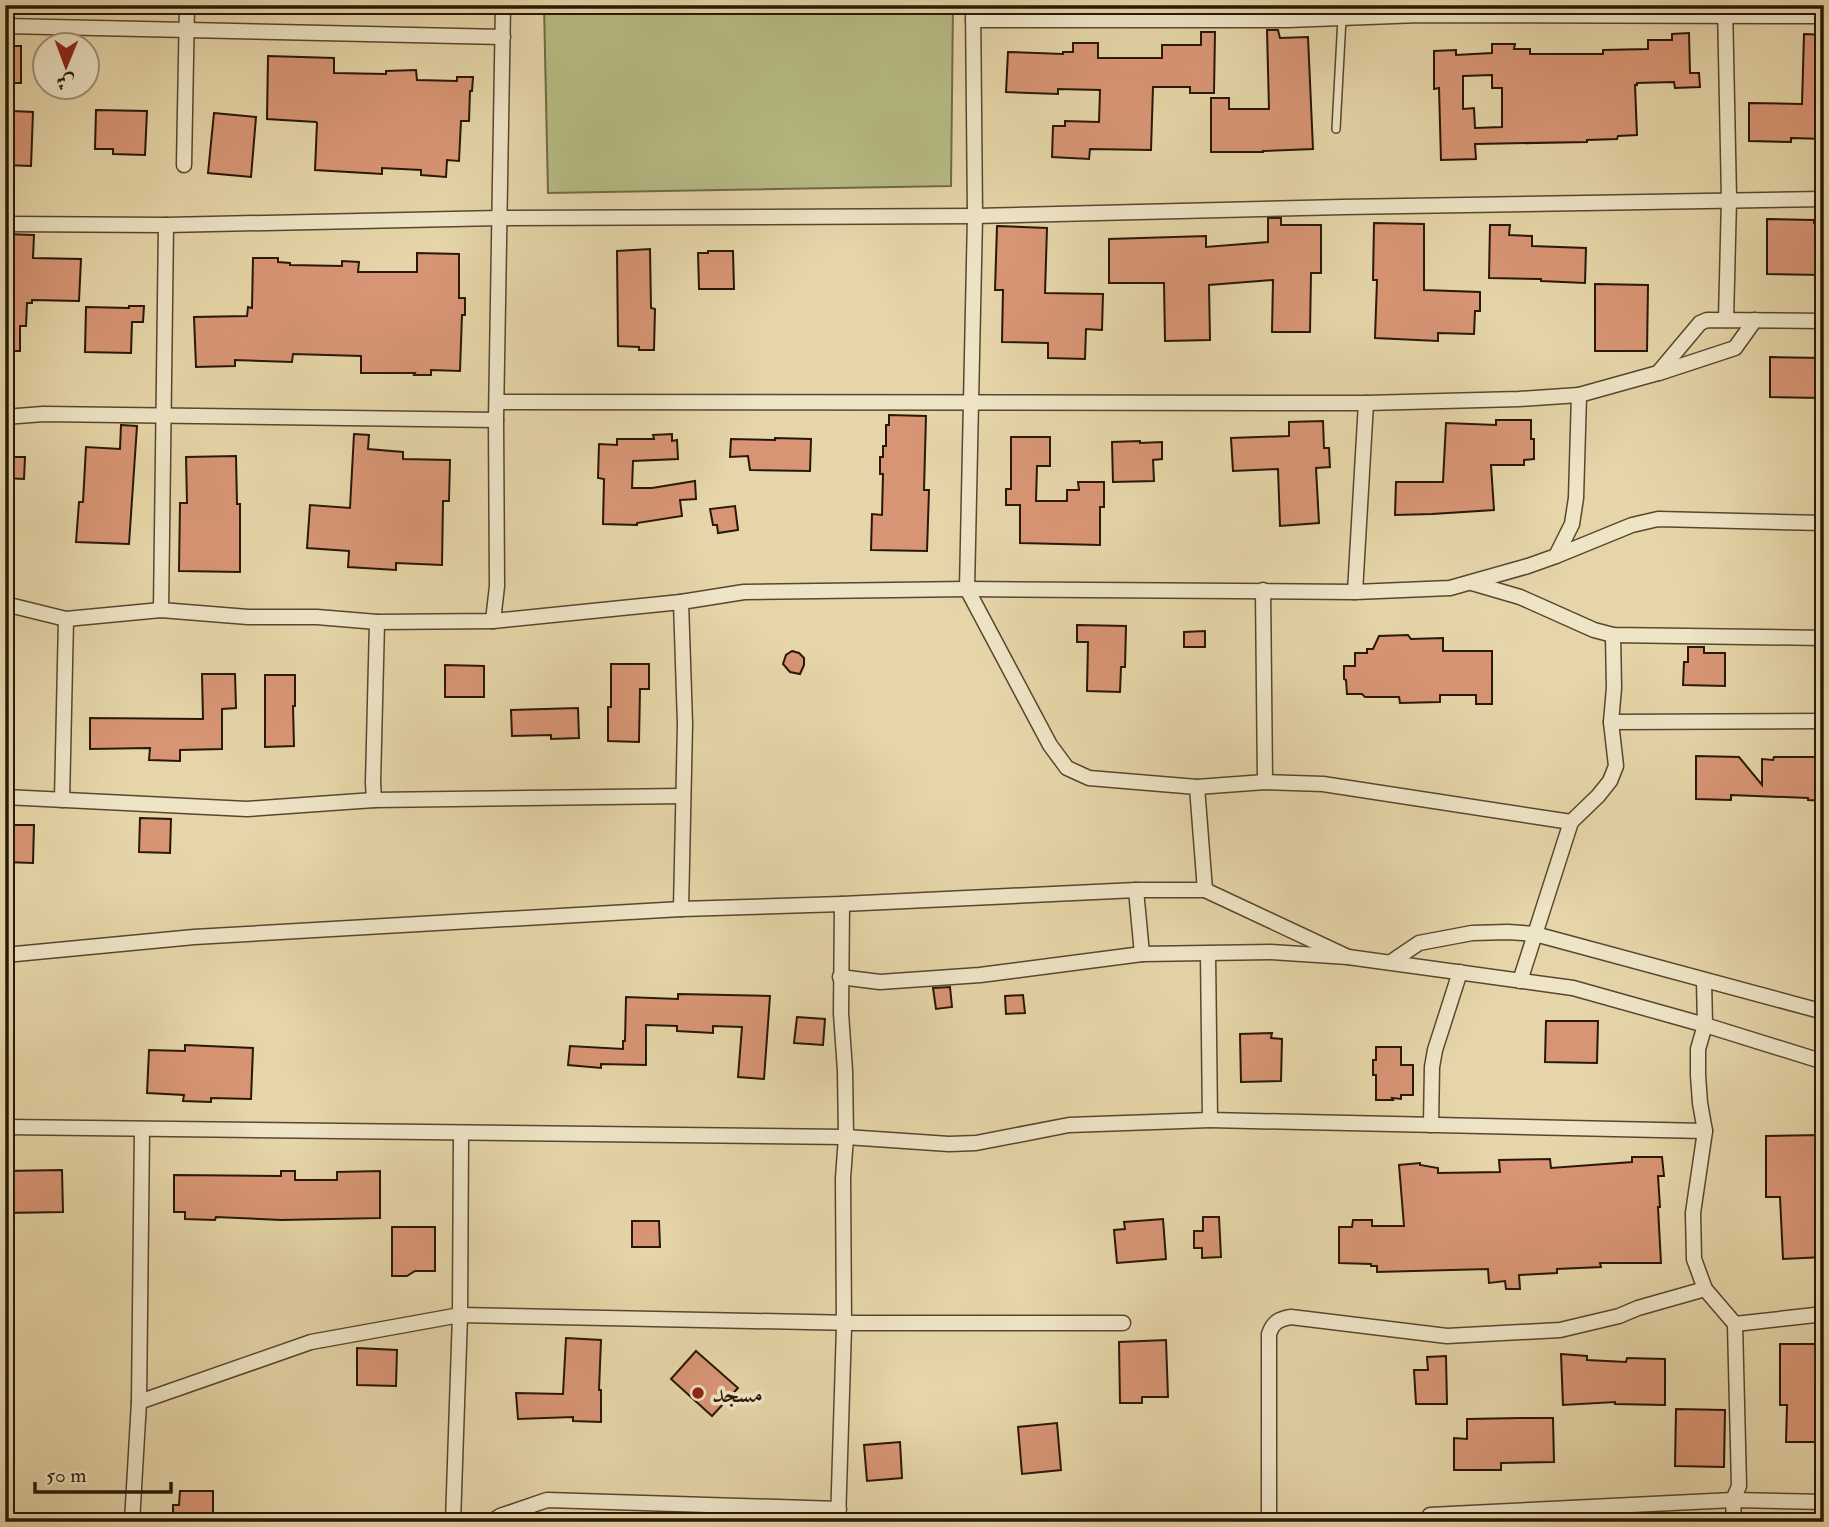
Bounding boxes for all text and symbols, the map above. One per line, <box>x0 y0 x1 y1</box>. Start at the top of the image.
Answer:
north arrow <box>32 32 102 102</box>
text: ش <box>56 70 75 94</box>
place label: مسجد <box>712 1378 763 1410</box>
marker: مسجد <box>690 1385 706 1401</box>
scale bar <box>35 1450 172 1494</box>
text: 50 m <box>46 1462 87 1489</box>

